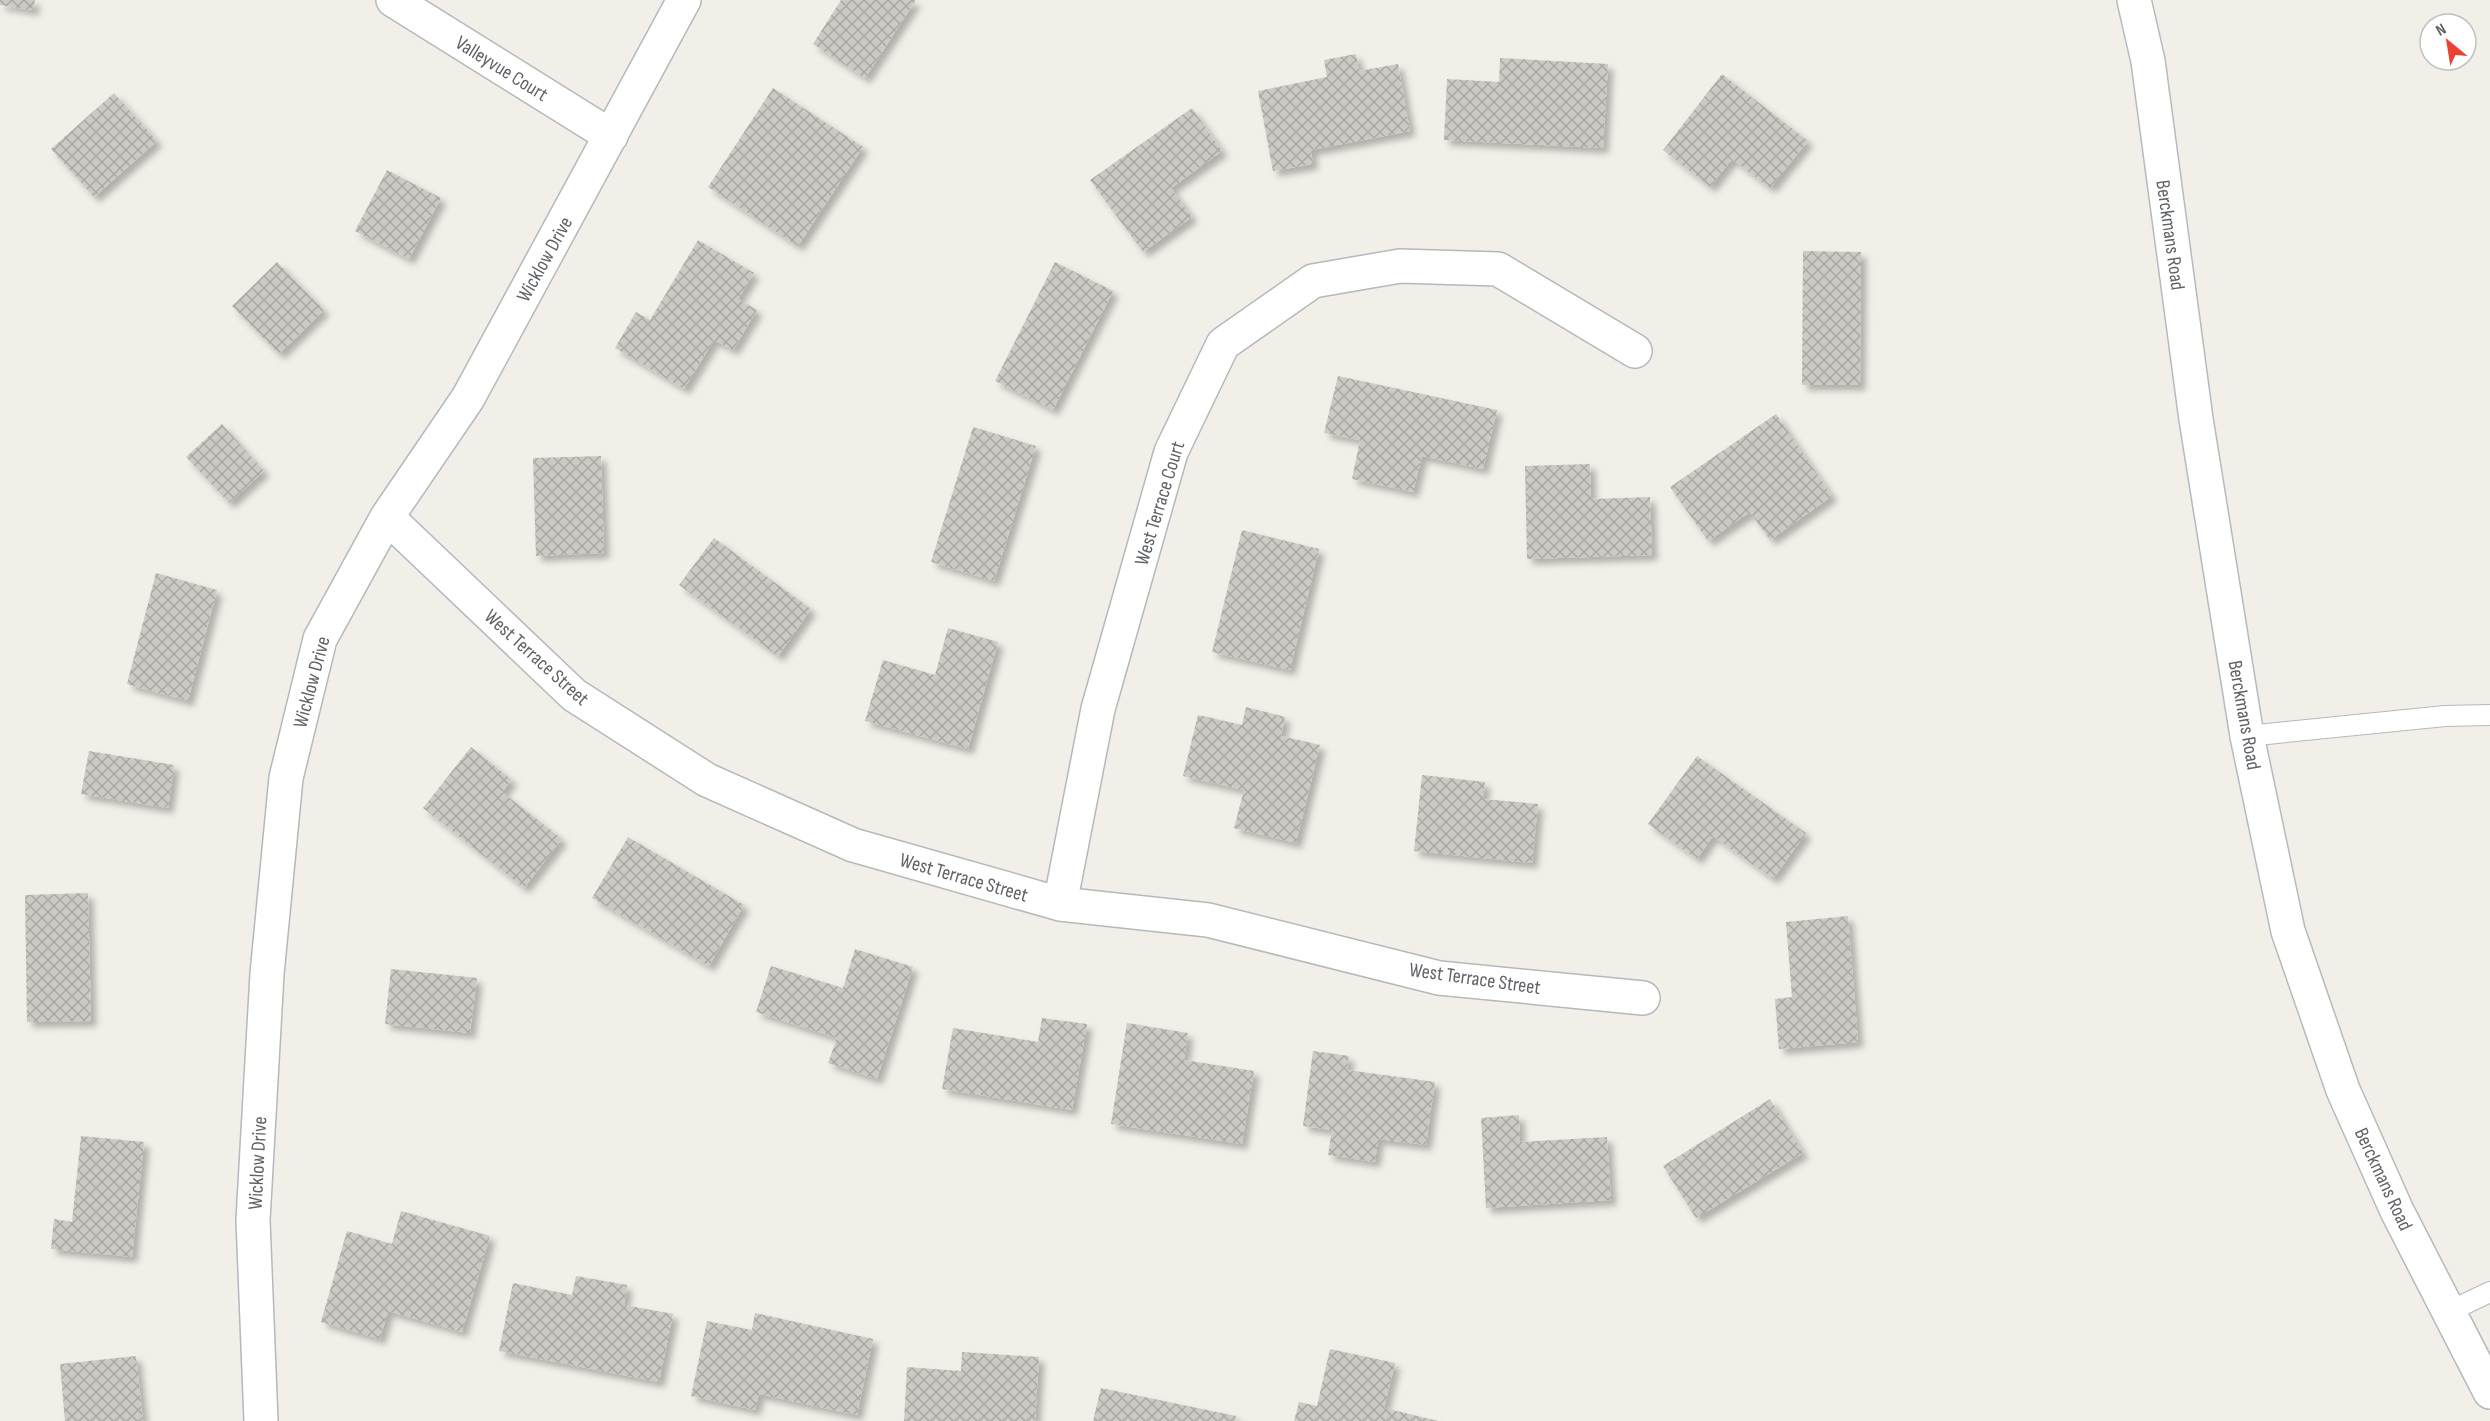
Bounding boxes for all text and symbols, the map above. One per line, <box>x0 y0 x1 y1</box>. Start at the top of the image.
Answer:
north arrow <box>2418 12 2478 72</box>
text: N <box>2433 20 2450 41</box>
street label: Valleyvue Court <box>451 31 552 107</box>
street label: Berckmans Road <box>2150 179 2190 292</box>
street label: Wicklow Drive <box>512 213 578 306</box>
street label: West Terrace Court <box>1130 438 1190 568</box>
street label: West Terrace Street <box>479 605 593 711</box>
street label: Wicklow Drive <box>288 634 336 731</box>
street label: Berckmans Road <box>2223 659 2265 772</box>
street label: West Terrace Street <box>897 848 1031 908</box>
street label: West Terrace Street <box>1408 958 1542 1000</box>
street label: Wicklow Drive <box>244 1116 272 1210</box>
street label: Berckmans Road <box>2349 1124 2417 1235</box>

